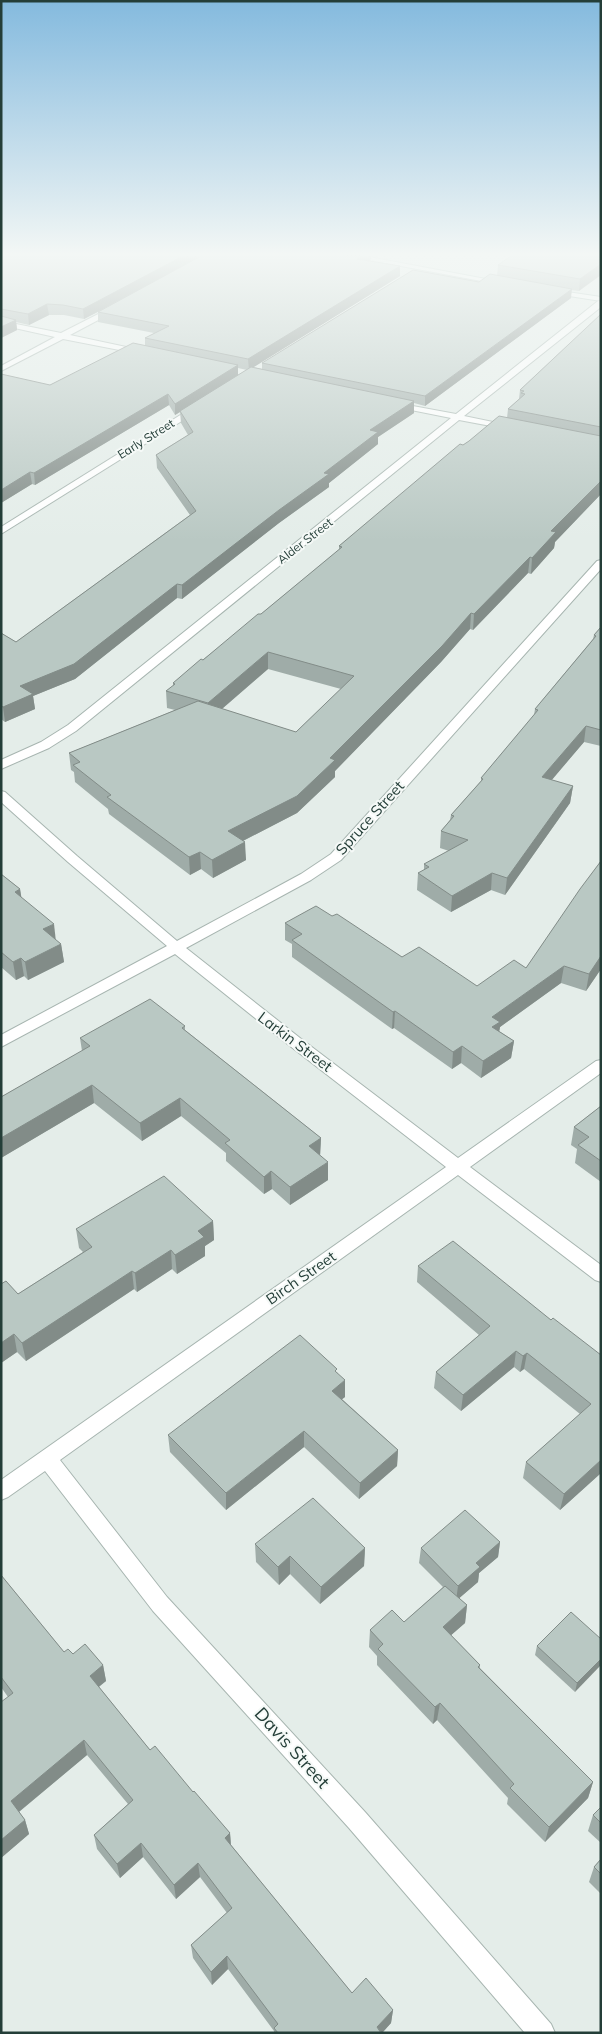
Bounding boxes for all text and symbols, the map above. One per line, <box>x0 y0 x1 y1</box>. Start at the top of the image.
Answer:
street label: Early Street <box>115 415 177 462</box>
street label: Alder Street <box>274 514 335 567</box>
street label: Spruce Street <box>331 777 408 859</box>
street label: Larkin Street <box>254 1008 336 1076</box>
street label: Birch Street <box>262 1247 339 1309</box>
street label: Davis Street <box>250 1702 335 1793</box>

